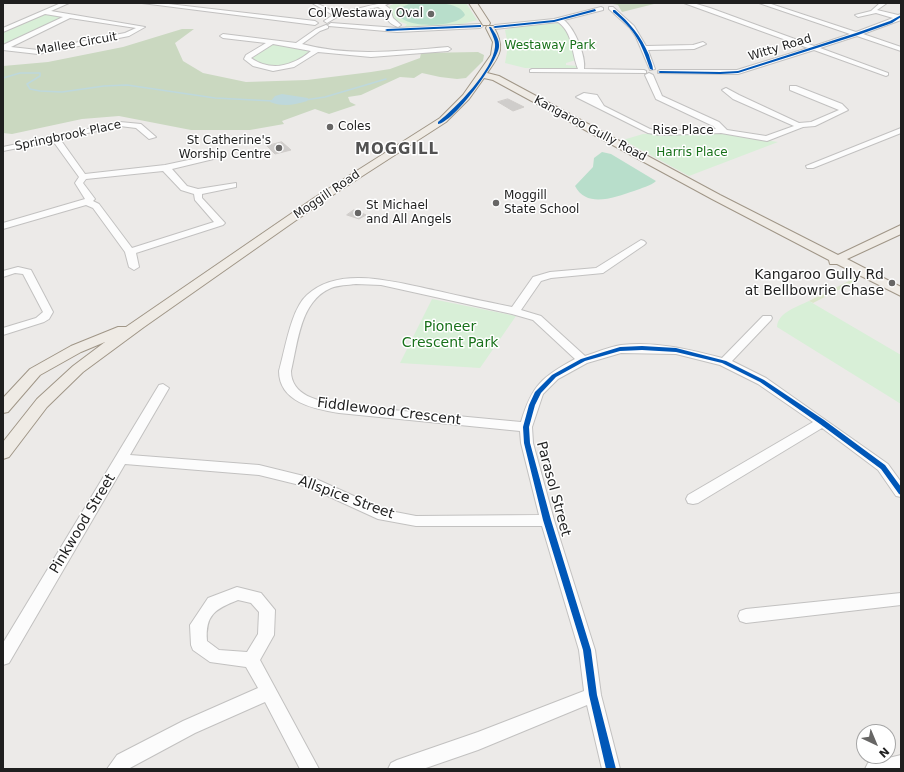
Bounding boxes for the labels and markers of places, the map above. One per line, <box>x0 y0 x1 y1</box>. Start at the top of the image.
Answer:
place label: Col Westaway Oval <box>308 7 423 21</box>
marker: Col Westaway Oval <box>426 9 436 19</box>
place label: Coles <box>338 120 371 134</box>
marker: Coles <box>325 122 335 132</box>
place label: St Catherine's Worship Centre <box>179 134 271 162</box>
marker: St Catherine's Worship Centre <box>274 143 284 153</box>
place label: Moggill State School <box>504 189 579 217</box>
marker: Moggill State School <box>491 198 501 208</box>
place label: St Michael and All Angels <box>366 199 451 227</box>
marker: St Michael and All Angels <box>353 208 363 218</box>
place label: Kangaroo Gully Rd at Bellbowrie Chase <box>745 267 884 300</box>
marker: Kangaroo Gully Rd at Bellbowrie Chase <box>887 278 897 288</box>

